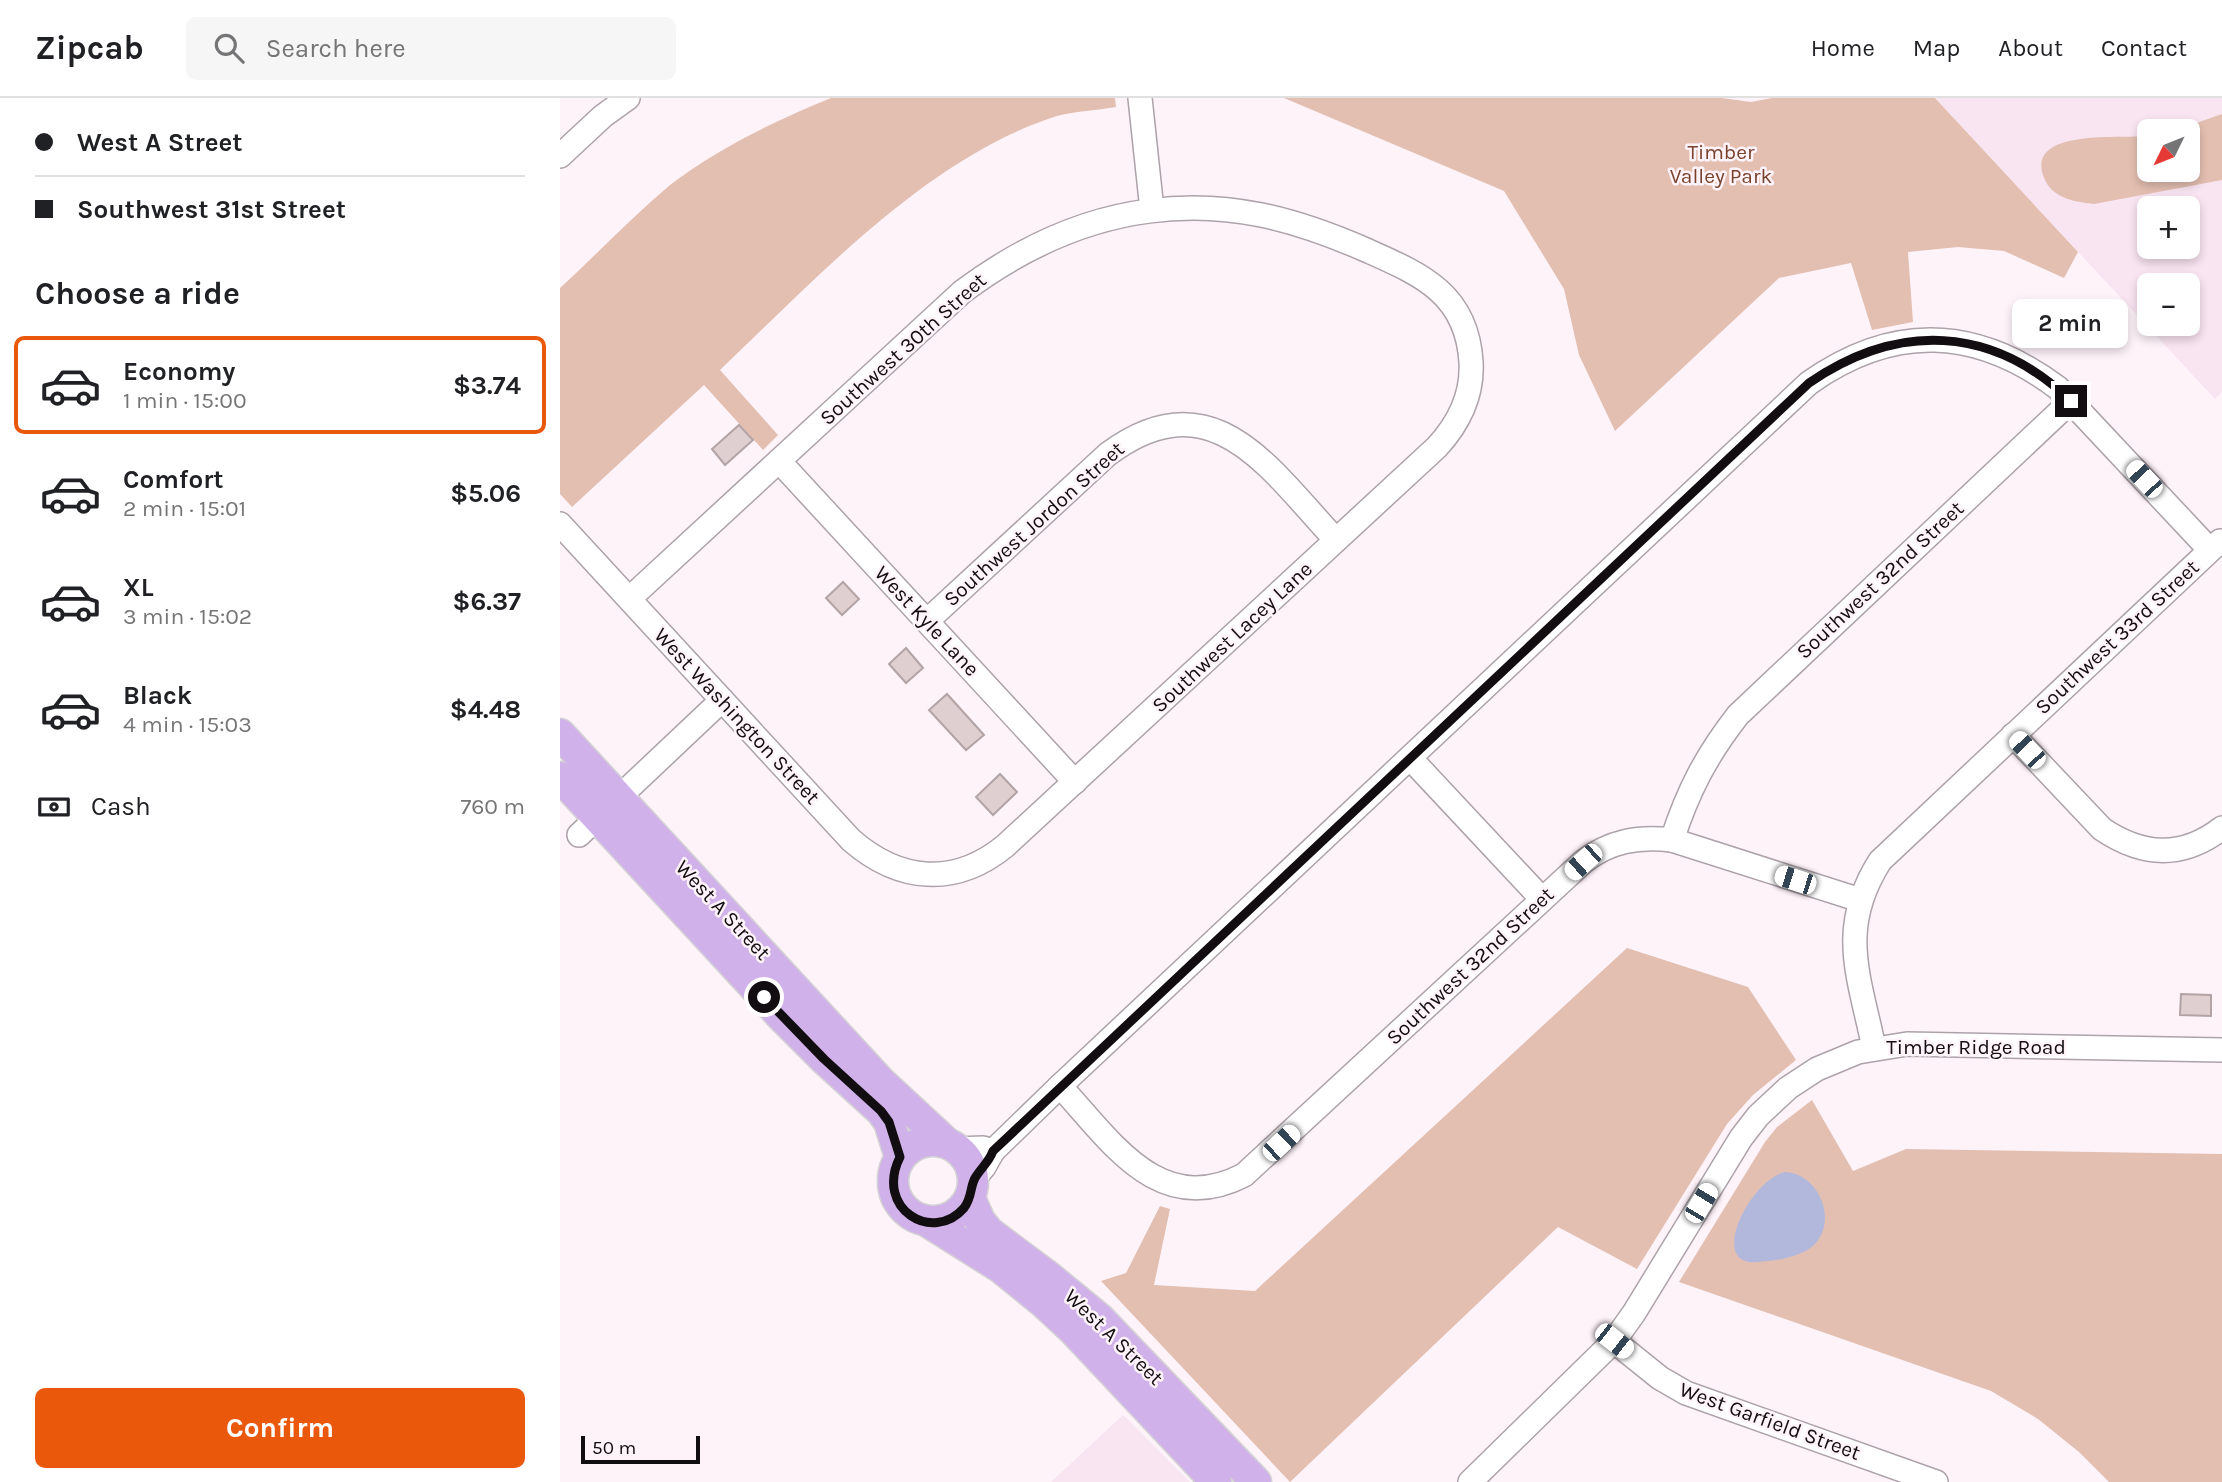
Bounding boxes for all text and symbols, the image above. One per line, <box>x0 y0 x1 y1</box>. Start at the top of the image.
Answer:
search box <box>186 17 676 80</box>
text: Zipcab <box>35 29 144 67</box>
icon: search <box>210 29 248 67</box>
text: Search here <box>266 33 406 64</box>
text: Home <box>1811 34 1875 62</box>
text: Map <box>1913 34 1960 62</box>
text: About <box>1998 34 2063 62</box>
text: Contact <box>2101 34 2187 62</box>
north arrow <box>2137 119 2200 182</box>
map controls <box>2137 119 2200 336</box>
text: West A Street <box>77 127 243 158</box>
park label: Timber Valley Park <box>1670 140 1772 188</box>
text: Southwest 31st Street <box>77 194 346 225</box>
button: + <box>2137 196 2200 259</box>
street label: Southwest 30th Street <box>815 268 991 430</box>
button: − <box>2137 273 2200 336</box>
text: Choose a ride <box>35 275 240 312</box>
callout: 2 min <box>2013 300 2129 348</box>
text: 2 min <box>2038 310 2102 337</box>
icon: car <box>39 354 102 417</box>
text: Economy <box>123 356 235 387</box>
text: $3.74 <box>453 370 521 401</box>
route end <box>2055 385 2087 417</box>
text: 1 min · 15:00 <box>123 387 247 414</box>
street label: Southwest Jordon Street <box>939 437 1129 611</box>
car <box>2122 456 2167 502</box>
icon: car <box>39 462 102 525</box>
text: Comfort <box>123 464 224 495</box>
text: $5.06 <box>450 478 521 509</box>
text: 2 min · 15:01 <box>123 495 246 522</box>
street label: Southwest 32nd Street <box>1791 496 1969 664</box>
street label: Southwest 33rd Street <box>2030 555 2204 719</box>
street label: Southwest Lacey Lane <box>1147 557 1317 717</box>
street label: West Kyle Lane <box>870 561 984 681</box>
icon: car <box>39 570 102 633</box>
text: XL <box>123 572 154 603</box>
text: $6.37 <box>453 586 521 617</box>
text: 3 min · 15:02 <box>123 603 252 630</box>
street label: West Washington Street <box>649 623 825 809</box>
icon: car <box>39 678 102 741</box>
text: Black <box>123 680 192 711</box>
text: $4.48 <box>450 694 521 725</box>
text: 4 min · 15:03 <box>123 711 252 738</box>
car <box>2005 727 2050 773</box>
icon: cash <box>35 788 73 826</box>
text: Cash <box>91 791 151 822</box>
text: 760 m <box>460 793 525 820</box>
car <box>1561 840 1606 884</box>
street label: West A Street <box>671 855 775 965</box>
car <box>1772 864 1819 896</box>
street label: Southwest 32nd Street <box>1381 882 1559 1050</box>
route start <box>748 981 780 1013</box>
street label: Timber Ridge Road <box>1886 1035 2066 1059</box>
car <box>1259 1121 1304 1165</box>
car <box>1682 1180 1721 1226</box>
street label: West A Street <box>1060 1284 1168 1390</box>
car <box>1591 1320 1638 1362</box>
street label: West Garfield Street <box>1676 1377 1864 1465</box>
button: Confirm <box>35 1388 525 1468</box>
scale bar <box>581 1433 700 1465</box>
text: 50 m <box>592 1437 636 1459</box>

